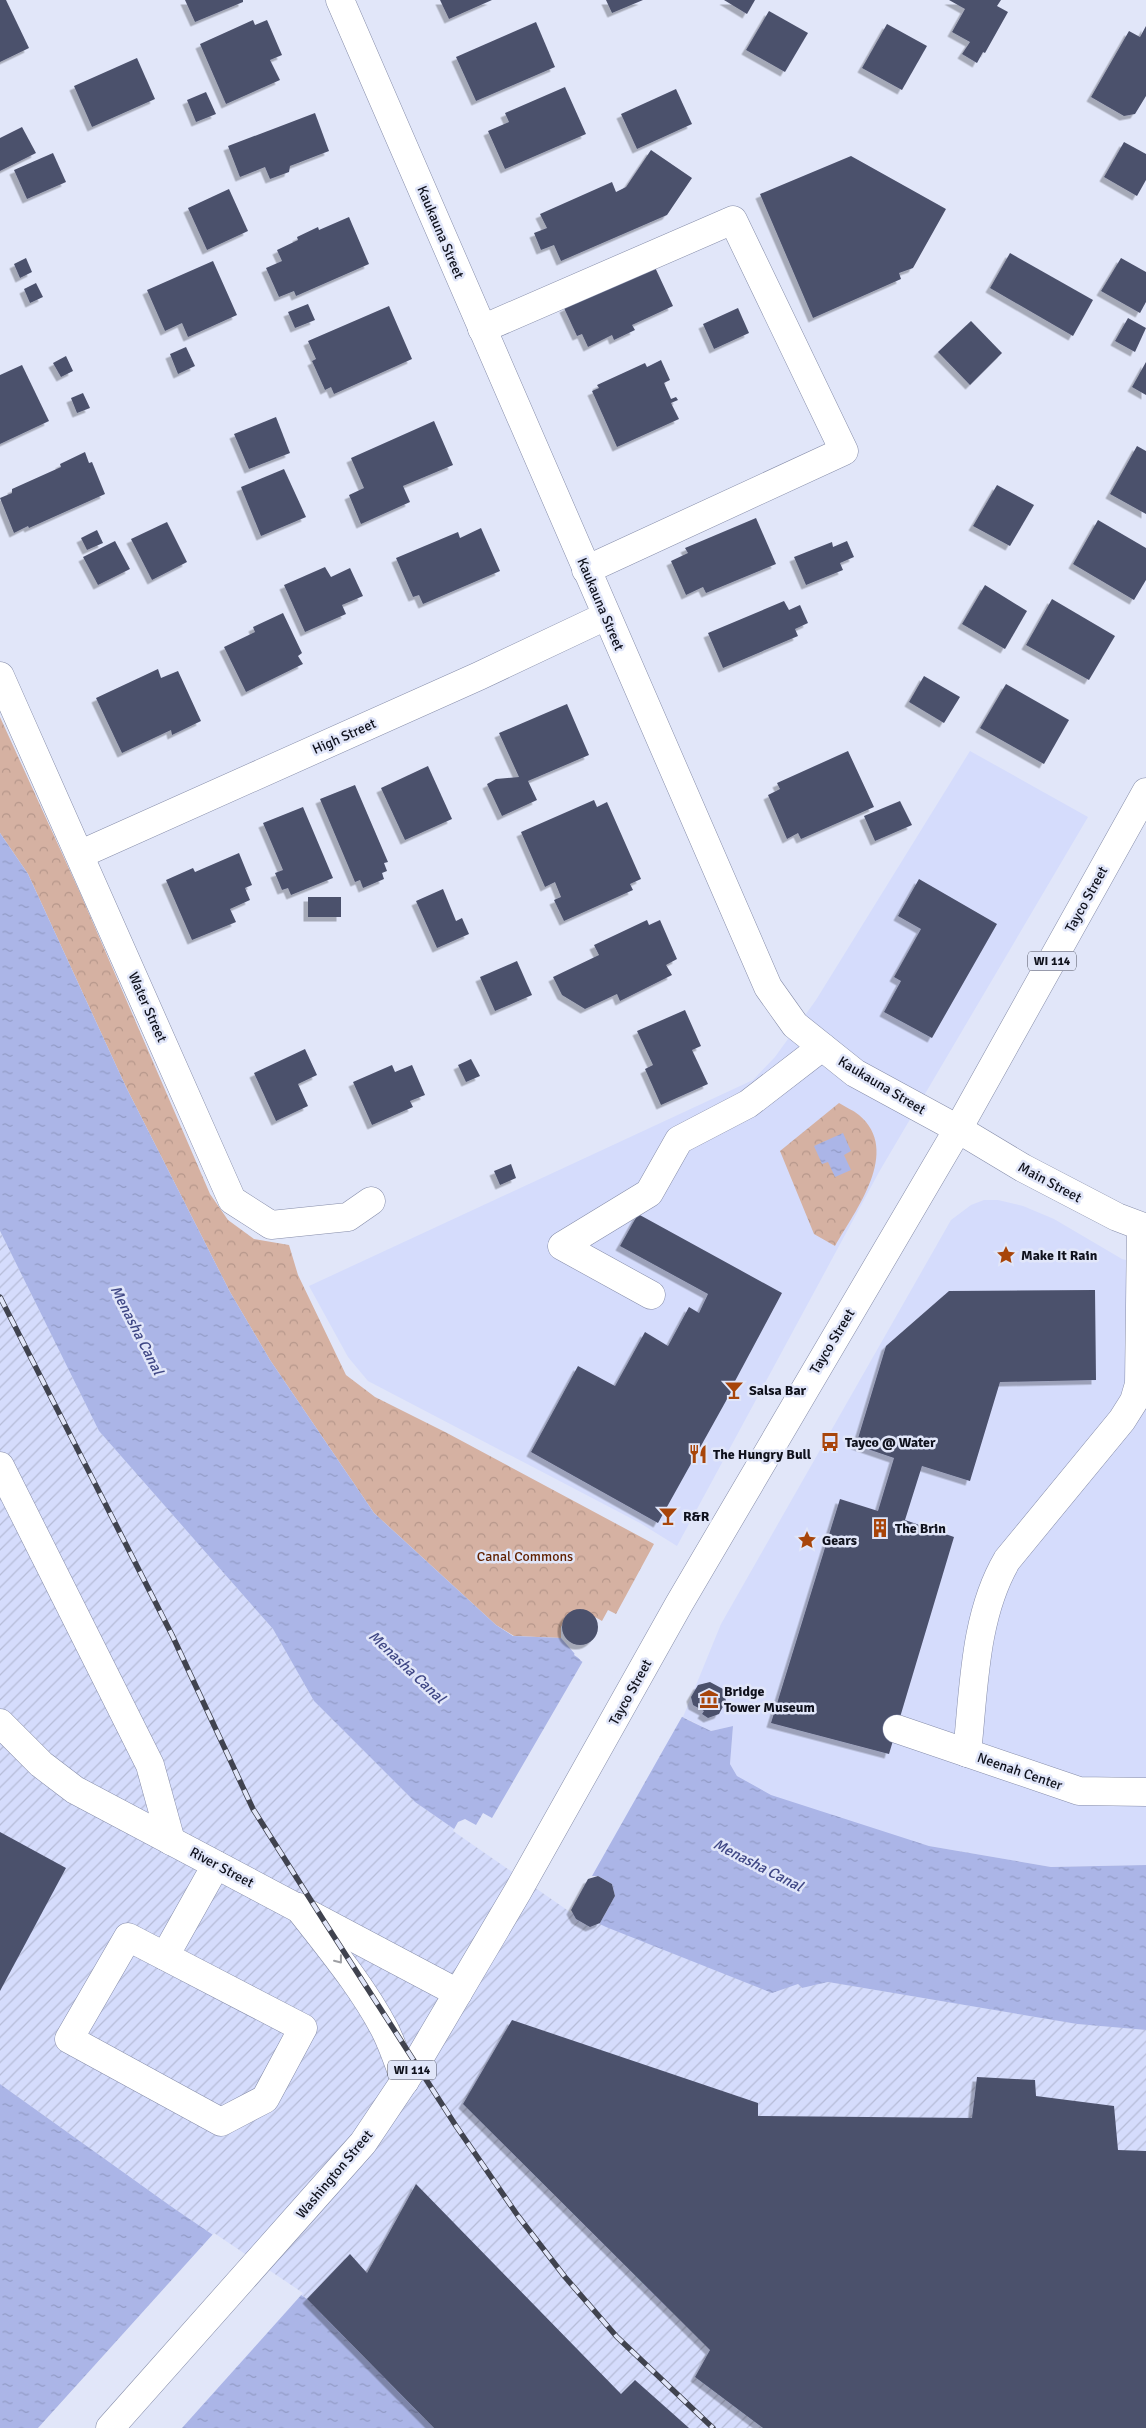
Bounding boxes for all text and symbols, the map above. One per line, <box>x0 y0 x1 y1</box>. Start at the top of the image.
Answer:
street label: Kaukauna Street <box>413 183 468 281</box>
street label: Kaukauna Street <box>573 555 628 653</box>
street label: High Street <box>310 715 379 758</box>
street label: Tayco Street <box>1061 863 1111 935</box>
road number: WI 114 <box>1028 951 1076 970</box>
street label: Water Street <box>125 970 171 1045</box>
street label: Kaukauna Street <box>835 1053 929 1118</box>
street label: Main Street <box>1015 1159 1084 1206</box>
place icon: Make It Rain <box>995 1244 1017 1266</box>
place label: Make It Rain <box>1021 1247 1098 1264</box>
water label: Menasha Canal <box>107 1282 168 1379</box>
street label: Tayco Street <box>806 1306 858 1377</box>
bar icon: Salsa Bar <box>723 1379 745 1401</box>
place label: Salsa Bar <box>749 1382 807 1399</box>
bus stop icon: Tayco @ Water <box>819 1431 841 1453</box>
place label: Tayco @ Water <box>845 1434 936 1451</box>
restaurant icon: The Hungry Bull <box>687 1443 709 1465</box>
place label: The Hungry Bull <box>713 1446 812 1463</box>
bar icon: R&R <box>657 1505 679 1527</box>
place label: R&R <box>683 1508 710 1525</box>
building icon: The Brin <box>869 1517 891 1539</box>
place label: The Brin <box>895 1520 946 1537</box>
place icon: Gears <box>796 1529 818 1551</box>
place label: Gears <box>822 1532 857 1549</box>
park label: Canal Commons <box>477 1548 573 1565</box>
water label: Menasha Canal <box>365 1627 450 1708</box>
street label: Tayco Street <box>605 1656 655 1728</box>
place label: Bridge Tower Museum <box>724 1683 815 1716</box>
museum icon: Bridge Tower Museum <box>698 1688 720 1710</box>
street label: Neenah Center <box>975 1749 1065 1794</box>
water label: Menasha Canal <box>710 1835 807 1896</box>
street label: River Street <box>187 1844 257 1891</box>
one-way arrow <box>333 1954 342 1963</box>
road number: WI 114 <box>388 2060 436 2080</box>
street label: Washington Street <box>292 2127 376 2222</box>

